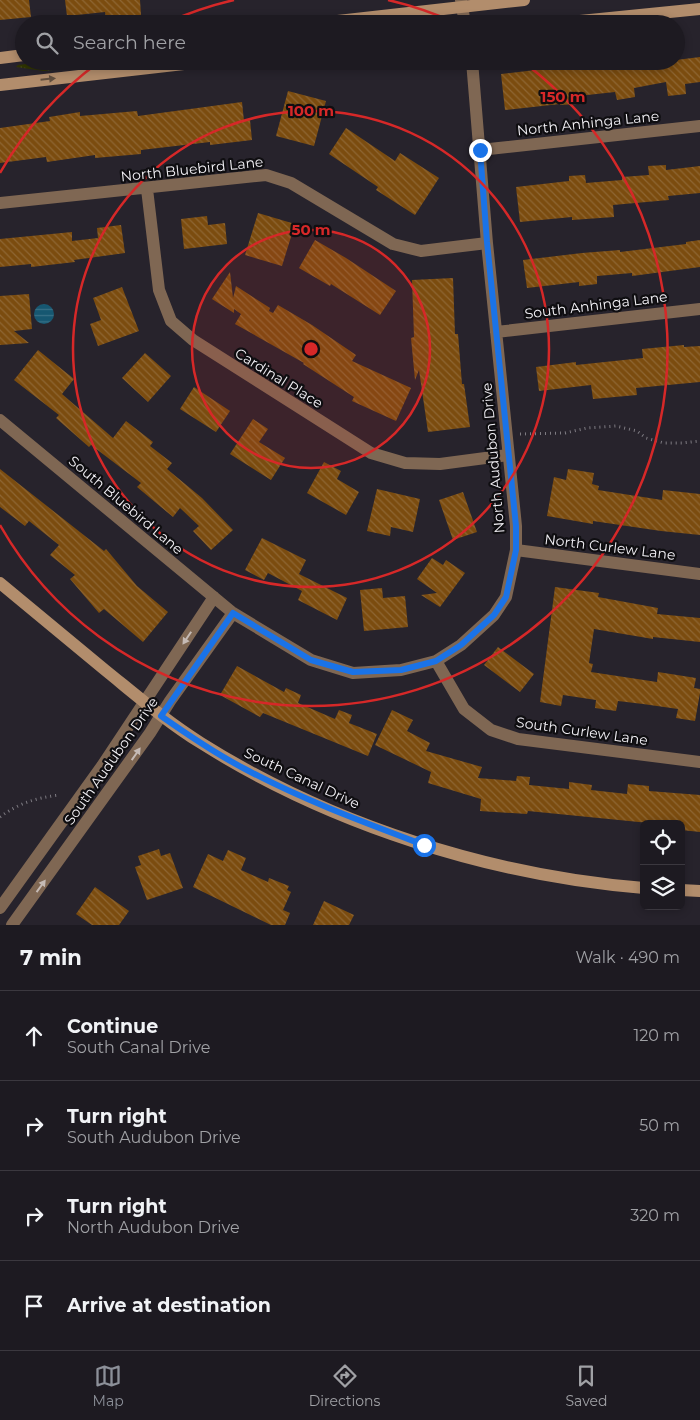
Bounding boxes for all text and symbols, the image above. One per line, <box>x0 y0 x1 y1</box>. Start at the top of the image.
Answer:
search box <box>15 15 685 70</box>
icon: search <box>33 29 61 57</box>
text: Search here <box>73 31 186 54</box>
one-way arrow <box>41 75 57 83</box>
text: 150 m <box>541 87 585 106</box>
text: 100 m <box>288 101 334 120</box>
street label: North Anhinga Lane <box>516 107 660 139</box>
route end <box>469 139 492 162</box>
street label: North Bluebird Lane <box>120 153 264 185</box>
text: 50 m <box>291 220 331 239</box>
street label: South Anhinga Lane <box>524 287 668 323</box>
centre of rings <box>302 340 320 358</box>
street label: Cardinal Place <box>232 344 326 412</box>
street label: North Audubon Drive <box>477 382 509 534</box>
street label: South Bluebird Lane <box>65 452 187 558</box>
street label: North Curlew Lane <box>543 530 677 564</box>
one-way arrow <box>182 631 192 645</box>
street label: South Audubon Drive <box>60 694 162 828</box>
street label: South Curlew Lane <box>515 713 649 749</box>
street label: South Canal Drive <box>241 743 363 813</box>
one-way arrow <box>131 747 141 760</box>
map controls <box>640 820 685 910</box>
button: locate <box>640 820 685 865</box>
route start <box>413 834 436 857</box>
button: layers <box>640 865 685 910</box>
one-way arrow <box>36 879 46 893</box>
text: 7 min <box>20 945 82 970</box>
text: Walk · 490 m <box>575 948 680 967</box>
text: Continue <box>67 1015 158 1038</box>
icon: ahead <box>20 1022 48 1050</box>
text: 120 m <box>633 1026 680 1045</box>
text: South Canal Drive <box>67 1038 210 1057</box>
text: Turn right <box>67 1105 167 1128</box>
icon: right <box>20 1112 48 1140</box>
text: 50 m <box>639 1116 680 1135</box>
text: South Audubon Drive <box>67 1128 241 1147</box>
text: Turn right <box>67 1195 167 1218</box>
icon: right <box>20 1202 48 1230</box>
text: 320 m <box>630 1206 680 1225</box>
text: North Audubon Drive <box>67 1218 240 1237</box>
icon: arrive <box>20 1292 48 1320</box>
text: Arrive at destination <box>67 1294 271 1317</box>
tab: Map <box>93 1362 124 1410</box>
tab: Directions <box>309 1362 380 1410</box>
tab: Saved <box>565 1362 607 1410</box>

